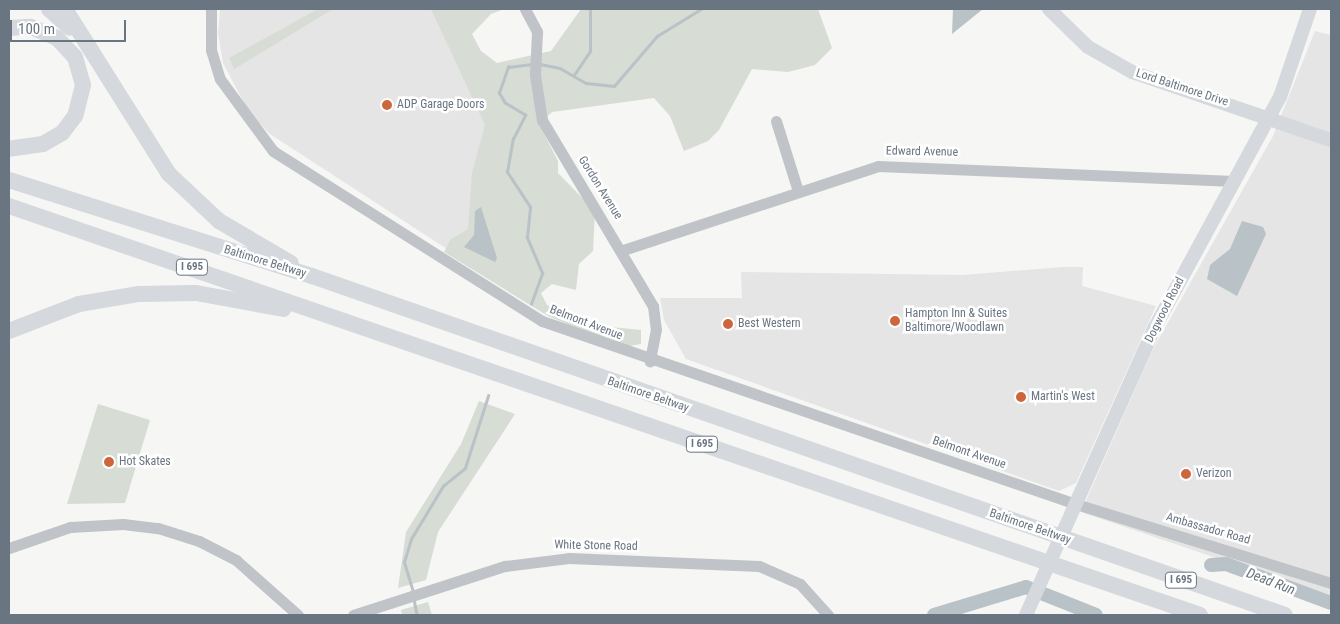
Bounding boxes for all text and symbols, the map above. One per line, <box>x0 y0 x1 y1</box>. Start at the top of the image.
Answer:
scale bar <box>12 10 129 42</box>
text: 100 m <box>18 20 55 38</box>
street label: Lord Baltimore Drive <box>1134 66 1230 110</box>
place label: ADP Garage Doors <box>397 98 485 112</box>
marker: ADP Garage Doors <box>381 99 393 111</box>
street label: Edward Avenue <box>886 144 958 160</box>
street label: Gordon Avenue <box>575 154 625 222</box>
street label: Baltimore Beltway <box>222 243 308 281</box>
road number: I 695 <box>176 258 208 276</box>
street label: Dogwood Road <box>1142 275 1188 345</box>
street label: Belmont Avenue <box>548 303 624 343</box>
place label: Hampton Inn & Suites Baltimore/Woodlawn <box>905 307 1007 335</box>
marker: Hampton Inn & Suites Baltimore/Woodlawn <box>889 315 901 327</box>
place label: Best Western <box>738 317 801 331</box>
marker: Best Western <box>722 318 734 330</box>
street label: Baltimore Beltway <box>605 374 691 416</box>
place label: Martin's West <box>1031 390 1095 404</box>
marker: Martin's West <box>1015 391 1027 403</box>
street label: Belmont Avenue <box>930 434 1008 472</box>
road number: I 695 <box>686 436 718 452</box>
place label: Hot Skates <box>119 455 171 469</box>
marker: Hot Skates <box>103 456 115 468</box>
place label: Verizon <box>1196 467 1232 481</box>
marker: Verizon <box>1180 468 1192 480</box>
street label: Baltimore Beltway <box>987 506 1073 548</box>
street label: Ambassador Road <box>1164 510 1252 548</box>
street label: White Stone Road <box>554 538 638 554</box>
water label: Dead Run <box>1244 564 1298 598</box>
road number: I 695 <box>1165 572 1197 588</box>

